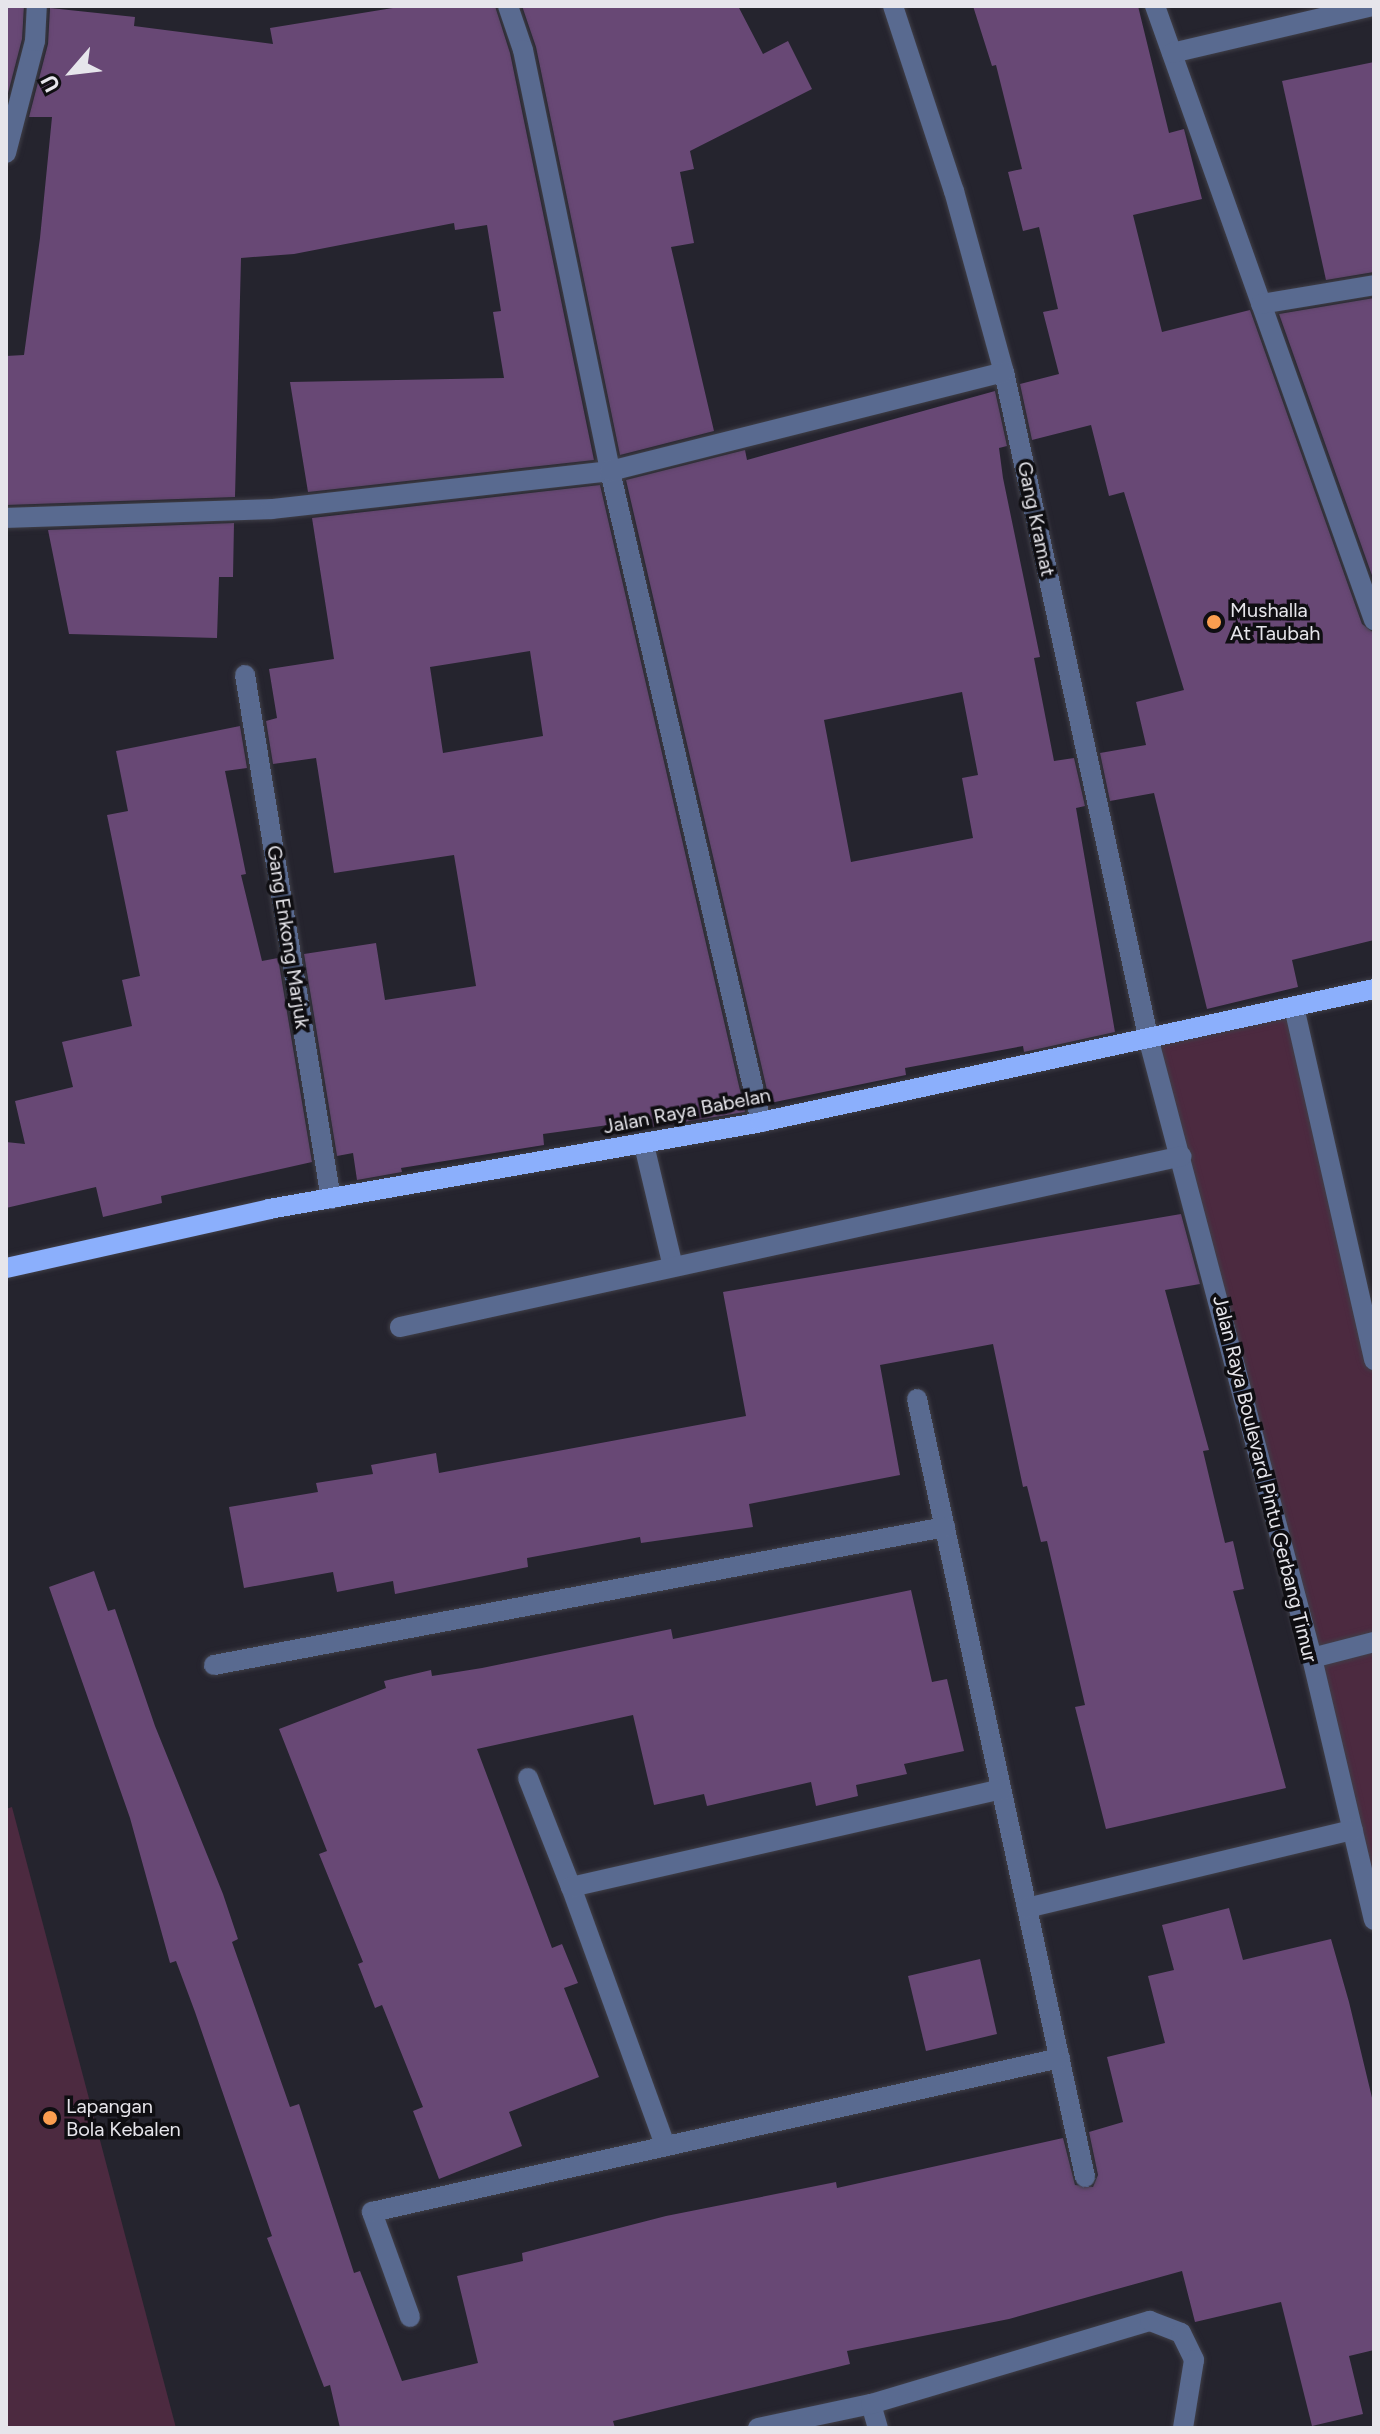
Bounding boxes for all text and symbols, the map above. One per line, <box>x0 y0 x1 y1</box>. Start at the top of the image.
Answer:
north arrow <box>32 32 112 112</box>
text: U <box>35 70 66 97</box>
street label: Gang Kramat <box>1012 459 1060 579</box>
place label: Mushalla At Taubah <box>1230 598 1320 645</box>
marker: Mushalla At Taubah <box>1205 613 1223 631</box>
street label: Gang Enkong Marjuk <box>262 844 314 1030</box>
street label: Jalan Raya Babelan <box>601 1083 773 1139</box>
street label: Jalan Raya Boulevard Pintu Gerbang Timur <box>1208 1293 1322 1665</box>
place label: Lapangan Bola Kebalen <box>66 2094 181 2141</box>
marker: Lapangan Bola Kebalen <box>41 2109 59 2127</box>

